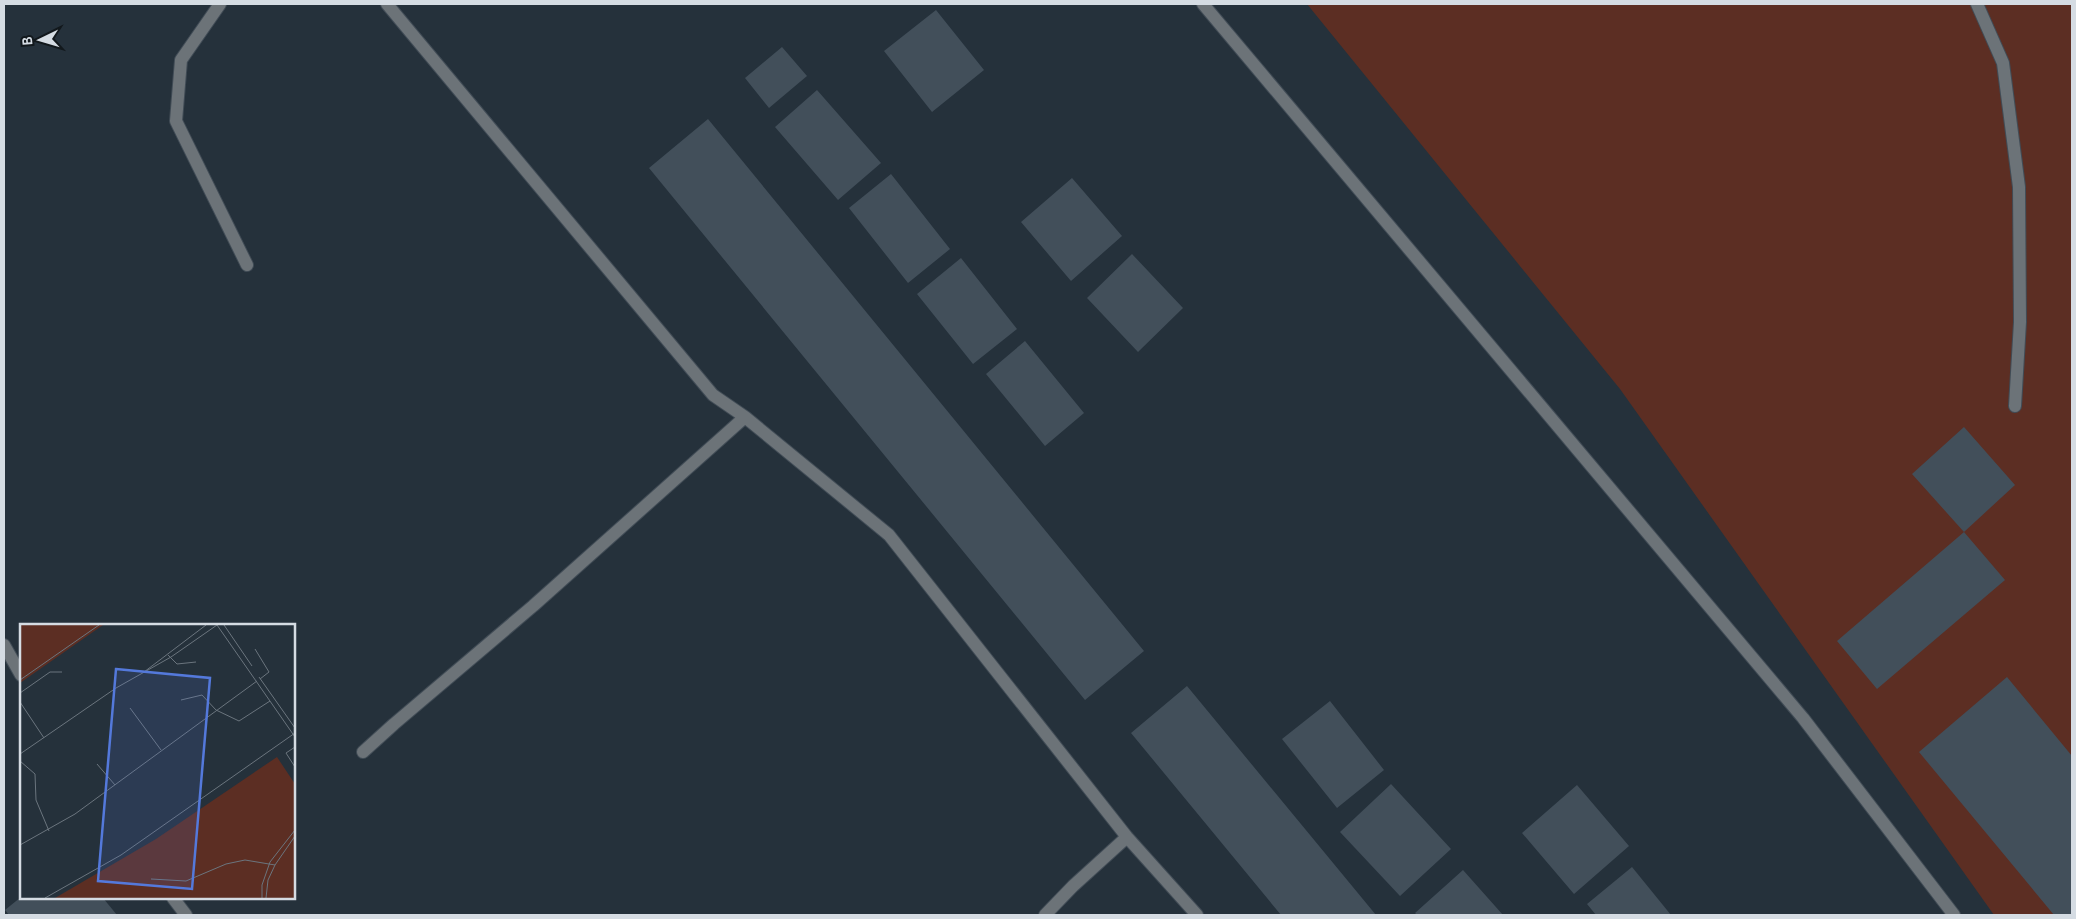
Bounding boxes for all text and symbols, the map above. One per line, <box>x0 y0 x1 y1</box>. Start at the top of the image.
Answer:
north arrow <box>15 15 65 65</box>
text: B <box>18 36 36 46</box>
inset map <box>20 624 295 899</box>

